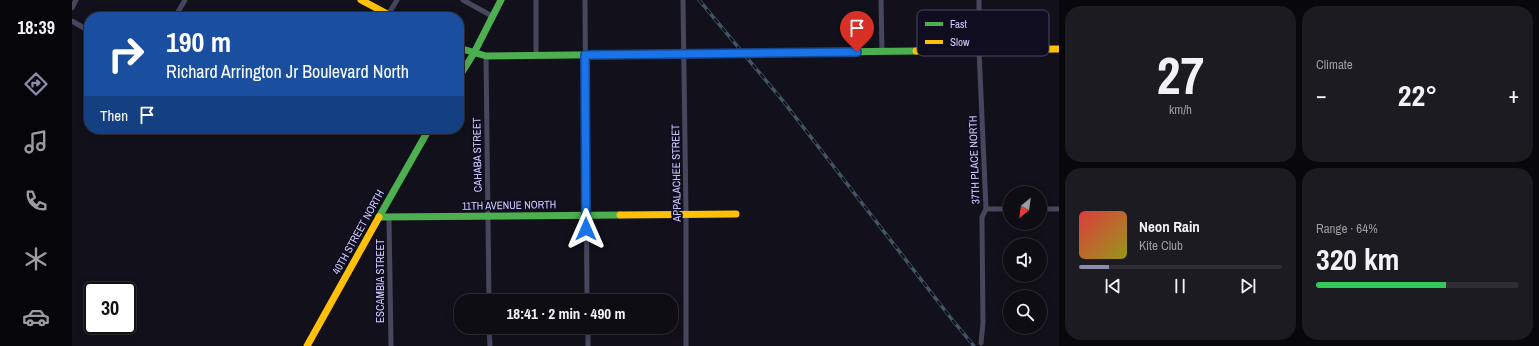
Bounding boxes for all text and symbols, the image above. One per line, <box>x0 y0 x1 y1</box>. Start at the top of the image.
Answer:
legend <box>917 10 1049 56</box>
pin <box>840 11 874 52</box>
text: 18:39 <box>17 15 55 40</box>
icon: arrive <box>846 17 868 39</box>
text: Fast <box>950 17 968 31</box>
text: 190 m <box>166 23 231 61</box>
icon: right <box>100 28 152 80</box>
text: Slow <box>950 35 970 49</box>
text: 27 <box>1157 40 1204 110</box>
text: Climate <box>1316 56 1353 73</box>
text: Richard Arrington Jr Boulevard North <box>166 59 409 84</box>
icon: directions <box>22 70 50 98</box>
text: 22° <box>1398 75 1437 115</box>
text: − <box>1316 80 1327 110</box>
text: + <box>1508 80 1519 110</box>
text: km/h <box>1169 101 1192 118</box>
icon: arrive <box>136 104 158 126</box>
text: Then <box>100 105 128 126</box>
street label: 37TH PLACE NORTH <box>965 116 983 204</box>
street label: CAHABA STREET <box>469 117 485 192</box>
street label: APPALACHEE STREET <box>668 124 684 223</box>
icon: music <box>22 128 50 156</box>
north arrow <box>1003 186 1047 230</box>
map controls <box>1003 186 1047 334</box>
icon: phone <box>22 187 50 215</box>
street label: 40TH STREET NORTH <box>329 187 387 277</box>
street label: 11TH AVENUE NORTH <box>462 197 556 213</box>
position arrow <box>565 208 607 250</box>
text: Neon Rain <box>1139 216 1200 237</box>
text: Range · 64% <box>1316 220 1378 237</box>
text: Kite Club <box>1139 237 1183 254</box>
street label: ESCAMBIA STREET <box>373 238 387 323</box>
button: sound <box>1003 238 1047 282</box>
text: 320 km <box>1316 239 1399 279</box>
icon: climate <box>22 245 50 273</box>
icon: previous <box>1102 275 1124 297</box>
icon: pause <box>1169 275 1191 297</box>
icon: next <box>1237 275 1259 297</box>
speed limit sign: 30 <box>84 282 136 334</box>
button: search <box>1003 290 1047 334</box>
icon: car <box>22 303 50 331</box>
text: 18:41 · 2 min · 490 m <box>507 303 625 324</box>

